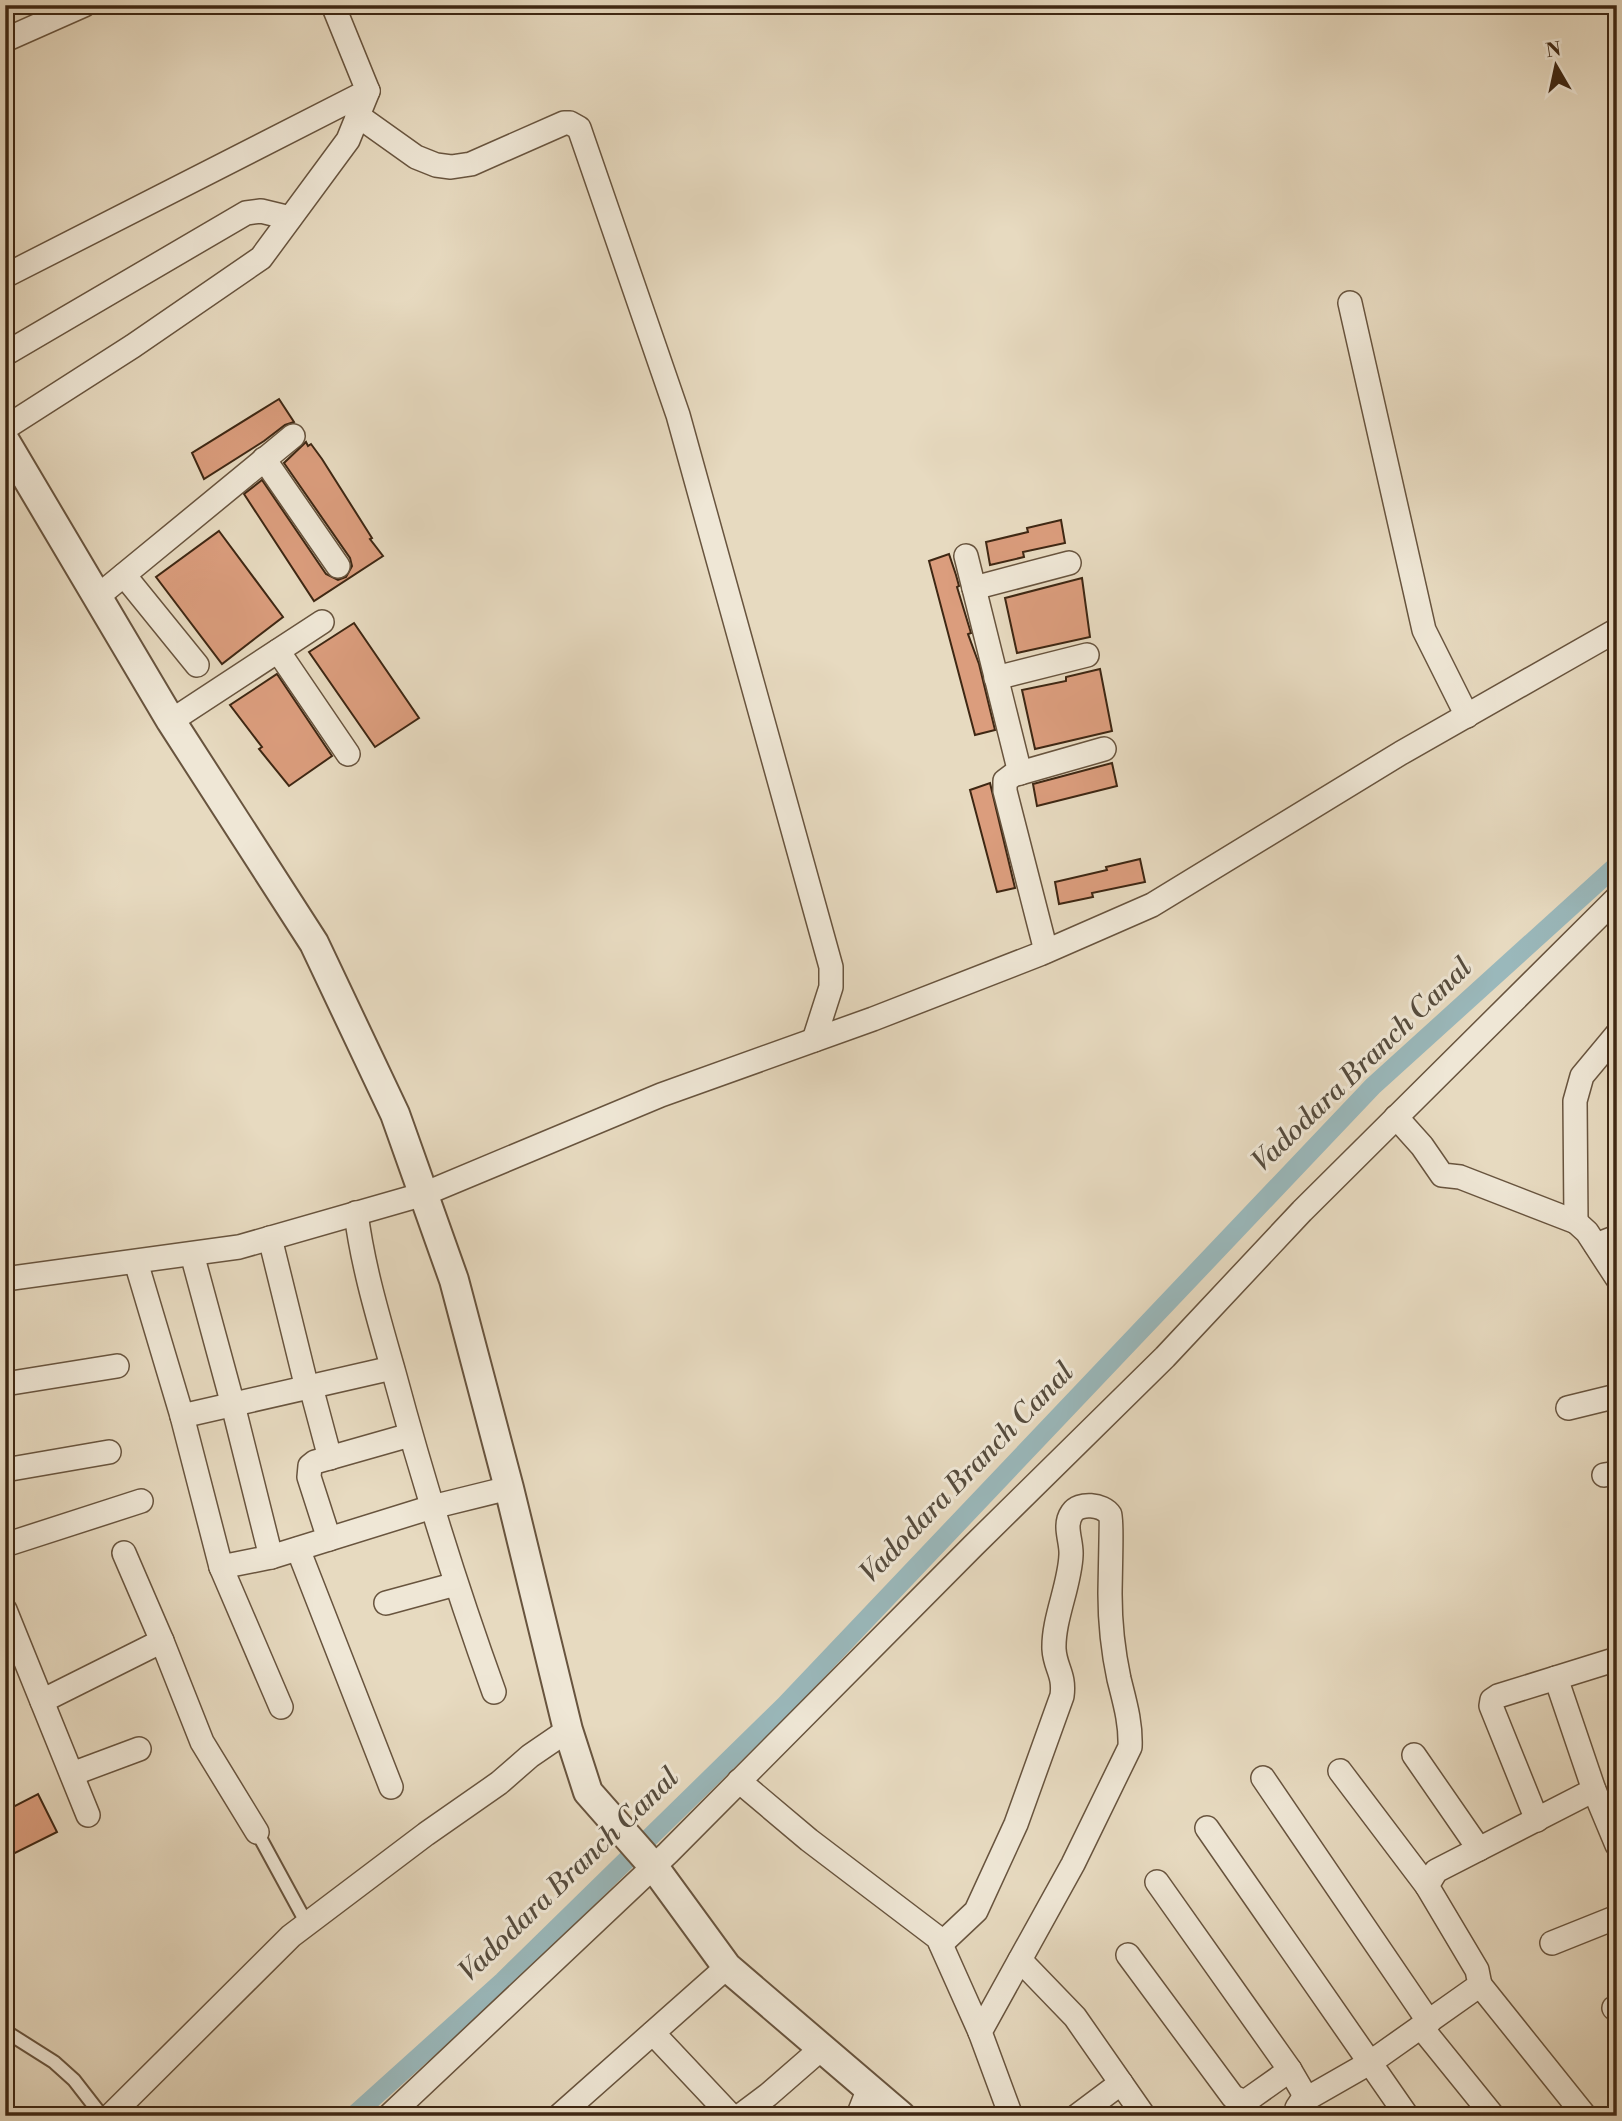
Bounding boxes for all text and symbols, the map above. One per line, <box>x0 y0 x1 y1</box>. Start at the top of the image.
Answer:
north arrow <box>1520 32 1590 102</box>
text: N <box>1544 37 1563 63</box>
water label: Vadodara Branch Canal <box>1244 951 1480 1179</box>
water label: Vadodara Branch Canal <box>853 1355 1081 1591</box>
water label: Vadodara Branch Canal <box>451 1761 687 1989</box>

